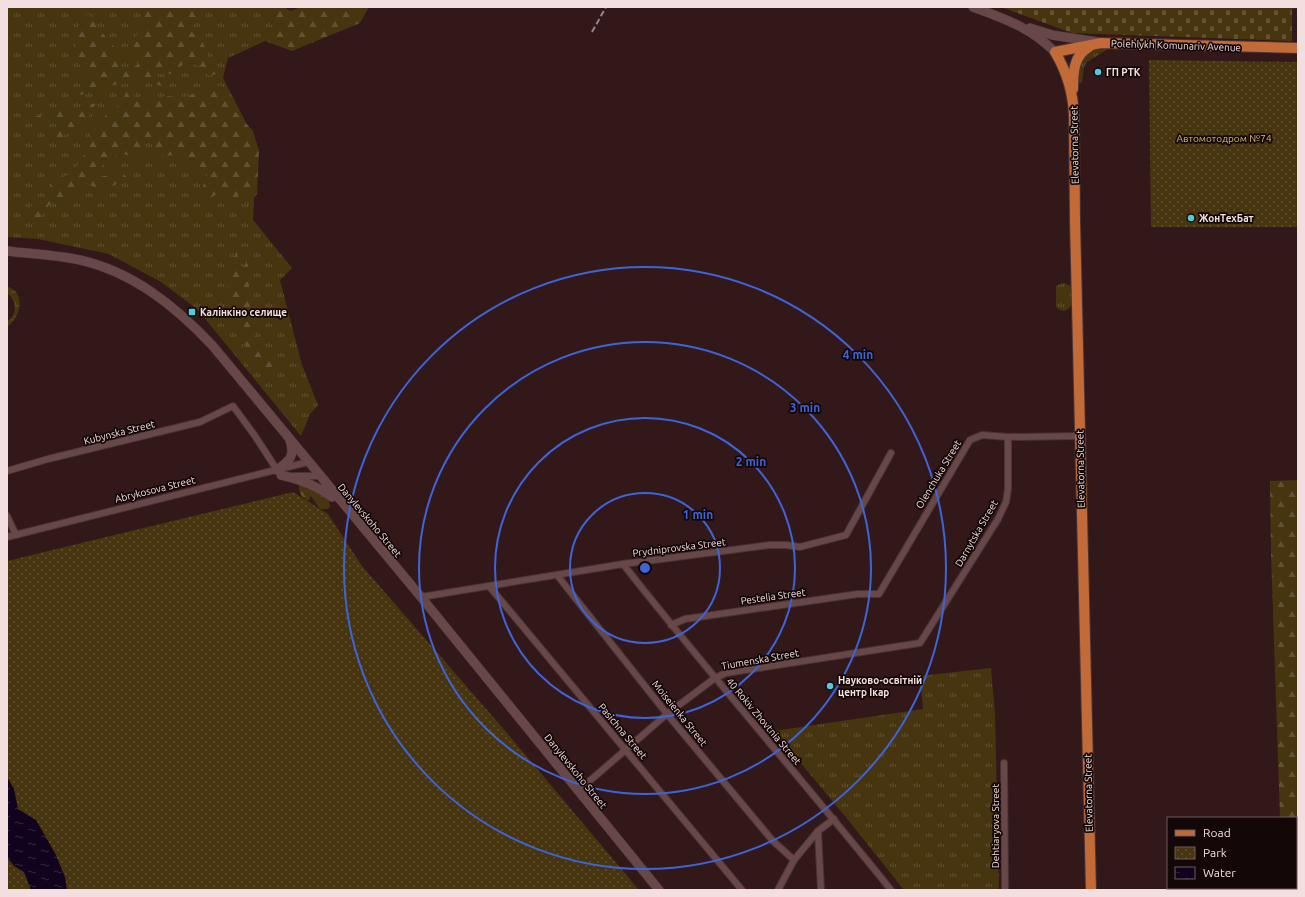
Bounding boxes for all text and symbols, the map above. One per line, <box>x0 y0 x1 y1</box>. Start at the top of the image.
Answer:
street label: Polehlykh Komunariv Avenue <box>1111 38 1241 53</box>
marker: ГП РТК <box>1093 67 1103 77</box>
place label: ГП РТК <box>1106 67 1141 78</box>
street label: Elevatorna Street <box>1068 106 1081 184</box>
park label: Автомотодром №74 <box>1176 133 1272 144</box>
marker: ЖонТехБат <box>1186 213 1196 223</box>
place label: ЖонТехБат <box>1199 213 1254 224</box>
marker: Калінкіно селище <box>187 307 197 317</box>
place label: Калінкіно селище <box>200 307 287 318</box>
text: 4 min <box>843 348 873 361</box>
text: 3 min <box>790 401 820 414</box>
street label: Kubynska Street <box>82 418 156 447</box>
street label: Elevatorna Street <box>1074 430 1087 508</box>
street label: Olenchuka Street <box>914 438 963 511</box>
text: 2 min <box>736 455 766 468</box>
street label: Abrykosova Street <box>114 474 196 505</box>
street label: Danylevskoho Street <box>336 481 404 559</box>
street label: Darnytska Street <box>953 498 1000 569</box>
text: 1 min <box>683 508 713 521</box>
street label: Prydniprovska Street <box>632 536 726 559</box>
centre of rings <box>638 561 652 575</box>
street label: Pestelia Street <box>740 586 806 606</box>
street label: Tiumenska Street <box>720 647 800 672</box>
place label: Науково-освітній центр Ікар <box>838 675 922 698</box>
street label: 40 Rokiv Zhovtnia Street <box>724 676 803 767</box>
street label: Moiseienka Street <box>650 678 709 748</box>
marker: Науково-освітній центр Ікар <box>825 681 835 691</box>
street label: Pasichna Street <box>596 701 649 761</box>
street label: Danylevskoho Street <box>542 732 609 811</box>
street label: Elevatorna Street <box>1082 754 1095 832</box>
street label: Dehtiaryova Street <box>990 784 1001 868</box>
legend <box>1167 817 1297 889</box>
text: Road <box>1203 826 1231 839</box>
text: Park <box>1203 846 1227 859</box>
text: Water <box>1203 866 1236 879</box>

